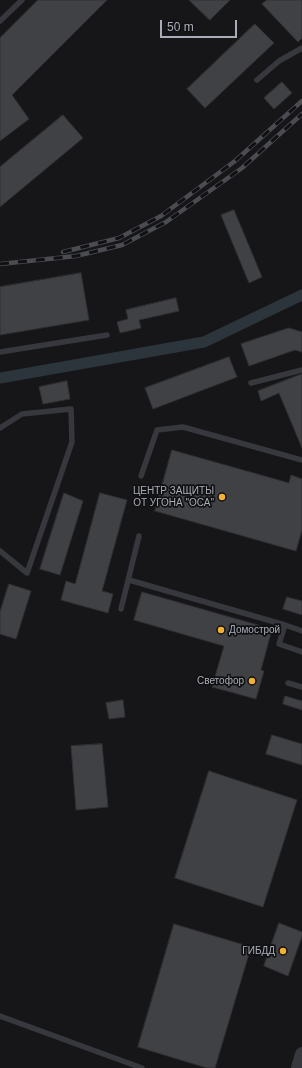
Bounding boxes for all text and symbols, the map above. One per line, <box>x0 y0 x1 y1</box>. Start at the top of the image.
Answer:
scale bar <box>162 12 239 38</box>
text: 50 m <box>167 20 194 34</box>
place label: ЦЕНТР ЗАЩИТЫ ОТ УГОНА "ОСА" <box>133 485 214 508</box>
marker: ЦЕНТР ЗАЩИТЫ ОТ УГОНА "ОСА" <box>217 492 227 502</box>
place label: Домострой <box>229 624 280 636</box>
marker: Домострой <box>216 625 226 635</box>
place label: Светофор <box>197 675 244 687</box>
marker: Светофор <box>247 676 257 686</box>
place label: ГИБДД <box>242 945 275 957</box>
marker: ГИБДД <box>278 946 288 956</box>

